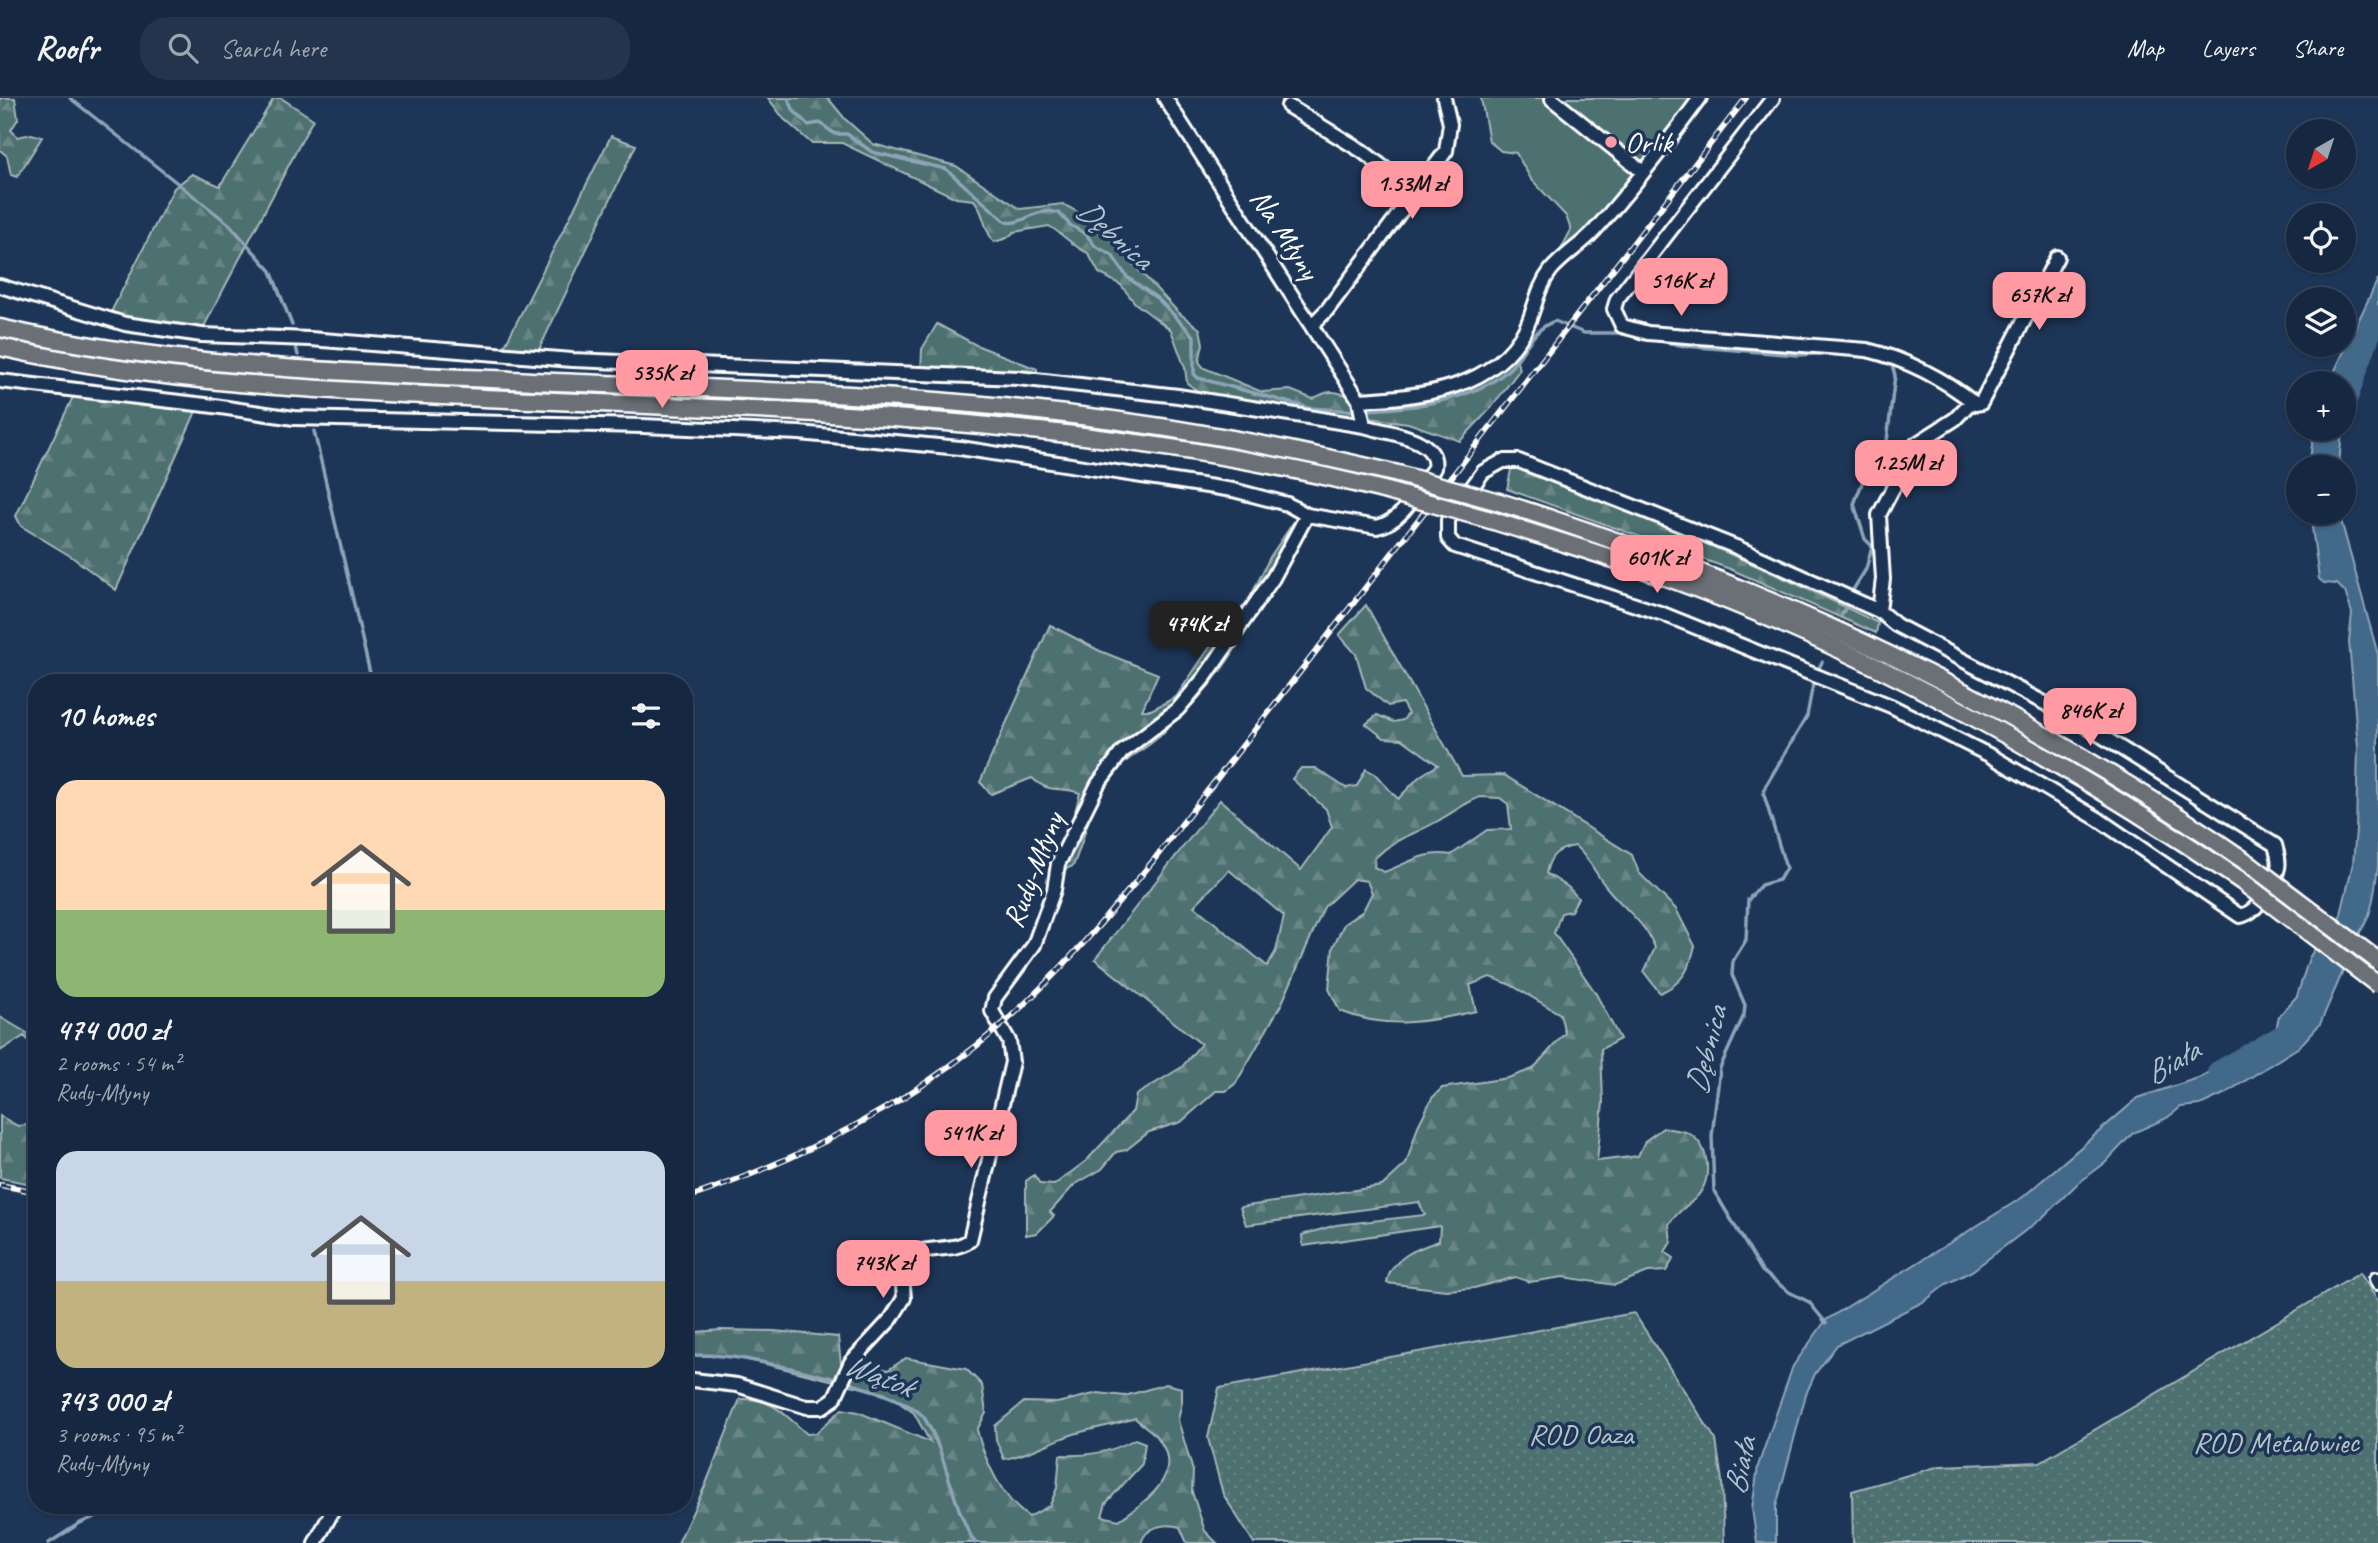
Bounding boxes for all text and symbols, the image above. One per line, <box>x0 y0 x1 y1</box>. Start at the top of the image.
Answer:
search box <box>140 17 630 80</box>
text: Roofr <box>35 27 98 69</box>
icon: search <box>164 29 202 67</box>
text: Search here <box>220 32 326 65</box>
text: Map <box>2127 33 2164 63</box>
text: Layers <box>2202 33 2255 63</box>
text: Share <box>2293 33 2343 63</box>
north arrow <box>2286 119 2356 189</box>
map controls <box>2286 119 2356 525</box>
place label: Orlik <box>1625 123 1674 161</box>
marker: Orlik <box>1603 134 1619 150</box>
pin: 1.53M zł <box>1340 162 1484 221</box>
text: 1.53M zł <box>1377 169 1447 198</box>
street label: Na Młyny <box>1242 181 1330 289</box>
water label: Dębnica <box>1068 190 1164 280</box>
button: locate <box>2286 203 2356 273</box>
pin: 516K zł <box>1616 258 1746 318</box>
text: 516K zł <box>1651 266 1711 295</box>
pin: 657K zł <box>1974 272 2104 332</box>
text: 657K zł <box>2009 280 2069 309</box>
button: layers <box>2286 287 2356 357</box>
pin: 535K zł <box>597 350 727 410</box>
text: 535K zł <box>632 358 692 387</box>
button: + <box>2286 371 2356 441</box>
pin: 1.25M zł <box>1834 440 1978 500</box>
text: 1.25M zł <box>1871 448 1941 477</box>
button: − <box>2286 455 2356 525</box>
pin: 601K zł <box>1592 536 1722 595</box>
text: 601K zł <box>1626 543 1688 572</box>
pin: 474K zł <box>1131 602 1261 661</box>
text: 474K zł <box>1166 609 1226 638</box>
pin: 846K zł <box>2025 688 2155 748</box>
text: 846K zł <box>2059 696 2121 725</box>
text: 10 homes <box>56 697 154 735</box>
icon: filters <box>627 697 665 735</box>
street label: Rudy-Młyny <box>994 804 1073 933</box>
icon: home <box>298 826 424 952</box>
water label: Dębnica <box>1675 999 1737 1098</box>
text: 474 000 zł <box>56 1011 168 1049</box>
water label: Biała <box>2137 1029 2210 1094</box>
text: 2 rooms · 54 m² <box>56 1049 180 1078</box>
text: Rudy-Młyny <box>56 1078 148 1107</box>
pin: 541K zł <box>906 1110 1036 1170</box>
text: 541K zł <box>941 1118 1001 1147</box>
icon: home <box>298 1197 424 1323</box>
pin: 743K zł <box>818 1240 948 1300</box>
text: 743K zł <box>853 1248 913 1277</box>
water label: Wątok <box>839 1343 924 1409</box>
text: 743 000 zł <box>56 1382 168 1420</box>
park label: ROD Oaza <box>1529 1415 1635 1453</box>
text: 3 rooms · 95 m² <box>56 1420 180 1449</box>
park label: ROD Metalowiec <box>2193 1423 2360 1461</box>
water label: Biała <box>1714 1431 1767 1498</box>
text: Rudy-Młyny <box>56 1449 148 1478</box>

